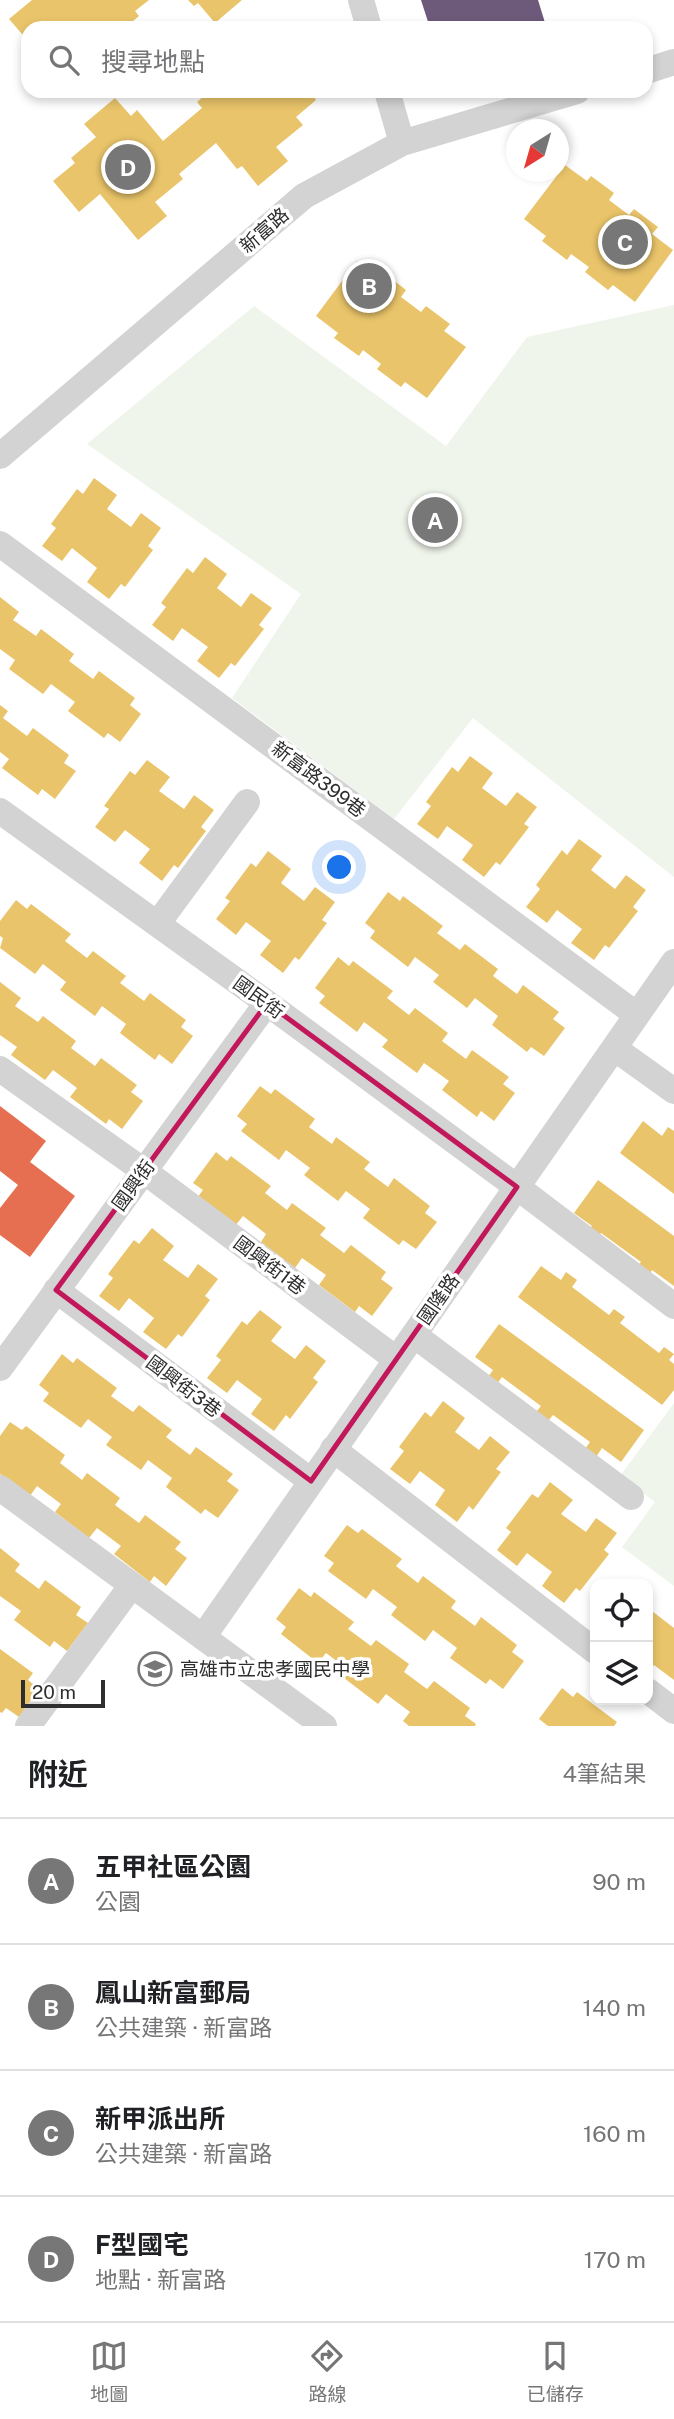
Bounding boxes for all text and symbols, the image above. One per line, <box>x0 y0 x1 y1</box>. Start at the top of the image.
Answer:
search box <box>21 21 653 98</box>
icon: search <box>45 41 83 79</box>
text: 搜尋地點 <box>101 46 205 77</box>
north arrow <box>506 119 569 182</box>
pin: D <box>105 141 151 193</box>
street label: 新富路 <box>235 203 293 257</box>
pin: C <box>602 216 648 268</box>
pin: B <box>346 260 392 312</box>
pin: A <box>412 494 458 546</box>
street label: 新富路399巷 <box>268 737 370 821</box>
your location <box>322 850 356 884</box>
street label: 國民街 <box>229 971 289 1023</box>
street label: 國興街 <box>107 1155 159 1215</box>
street label: 國興街1巷 <box>230 1231 310 1299</box>
street label: 國隆路 <box>413 1269 463 1329</box>
street label: 國興街3巷 <box>142 1351 226 1421</box>
map controls <box>590 1579 653 1705</box>
button: locate <box>590 1579 653 1642</box>
button: layers <box>590 1642 653 1705</box>
school or university icon: 高雄市立忠孝國民中學 <box>136 1650 174 1688</box>
place label: 高雄市立忠孝國民中學 <box>180 1658 370 1680</box>
scale bar <box>21 1677 105 1709</box>
text: 20 m <box>32 1681 76 1703</box>
text: 附近 <box>28 1756 88 1792</box>
text: 4筆結果 <box>563 1760 646 1787</box>
text: 五甲社區公園 <box>95 1851 251 1882</box>
text: A <box>43 1868 59 1895</box>
text: 90 m <box>592 1868 646 1895</box>
text: 公園 <box>95 1888 141 1915</box>
text: 鳳山新富郵局 <box>95 1977 251 2008</box>
text: B <box>43 1994 59 2021</box>
text: 140 m <box>583 1994 646 2021</box>
text: 公共建築 · 新富路 <box>95 2014 272 2041</box>
text: 新甲派出所 <box>95 2103 225 2134</box>
text: C <box>43 2120 59 2147</box>
text: 160 m <box>583 2120 646 2147</box>
text: 公共建築 · 新富路 <box>95 2140 272 2167</box>
text: F型國宅 <box>95 2229 189 2260</box>
text: D <box>43 2246 59 2273</box>
text: 170 m <box>584 2246 646 2273</box>
text: 地點 · 新富路 <box>95 2266 226 2293</box>
tab: 地圖 <box>90 2337 128 2406</box>
tab: 路線 <box>308 2337 347 2406</box>
tab: 已儲存 <box>527 2337 584 2406</box>

